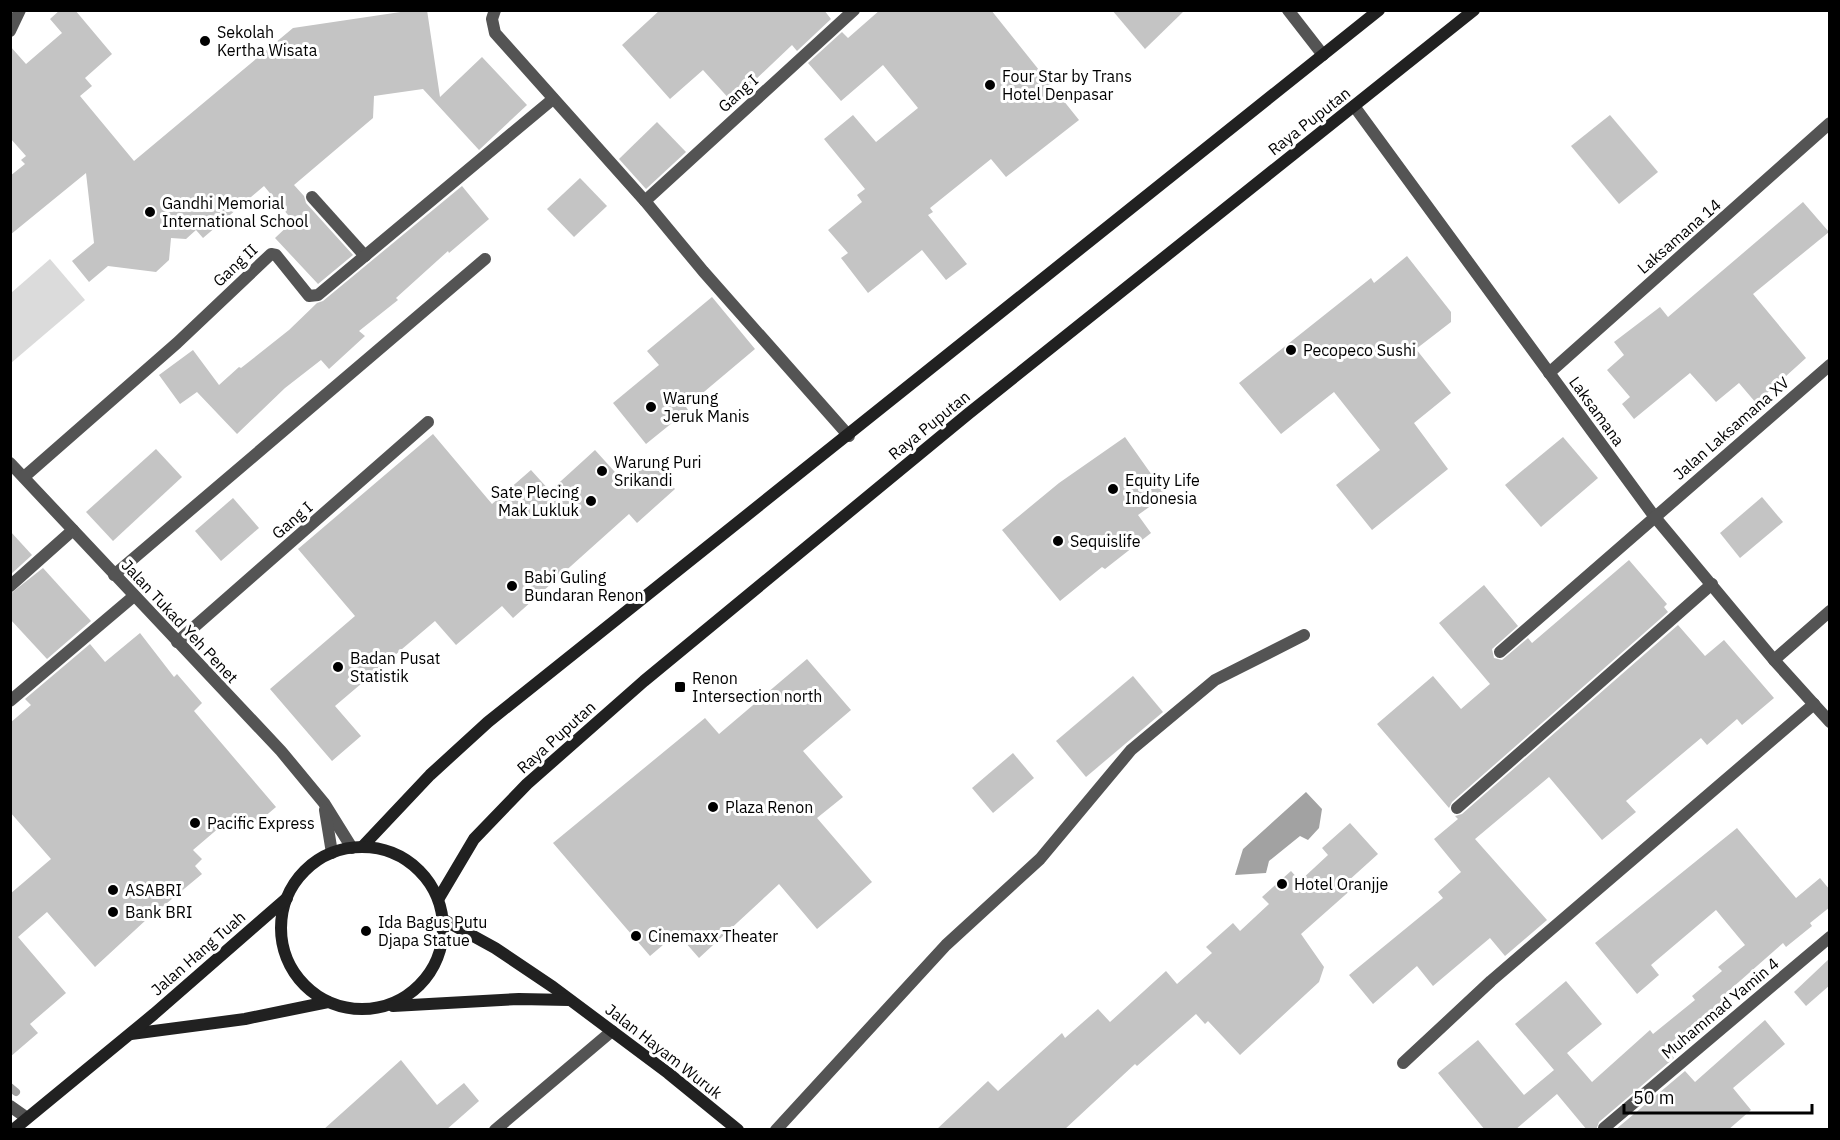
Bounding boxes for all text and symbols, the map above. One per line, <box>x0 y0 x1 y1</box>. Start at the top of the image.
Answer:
place label: Sekolah Kertha Wisata <box>217 22 318 60</box>
marker: Sekolah Kertha Wisata <box>198 34 212 48</box>
place label: Four Star by Trans Hotel Denpasar <box>1002 66 1132 104</box>
street label: Gang I <box>714 70 762 116</box>
marker: Four Star by Trans Hotel Denpasar <box>983 78 997 92</box>
street label: Raya Puputan <box>1264 83 1354 159</box>
place label: Gandhi Memorial International School <box>162 193 308 231</box>
street label: Laksamana 14 <box>1633 194 1725 278</box>
marker: Gandhi Memorial International School <box>143 205 157 219</box>
street label: Gang II <box>209 239 261 291</box>
place label: Pecopeco Sushi <box>1303 340 1416 360</box>
marker: Pecopeco Sushi <box>1284 343 1298 357</box>
street label: Laksamana <box>1565 372 1629 450</box>
street label: Jalan Laksamana XV <box>1669 372 1793 484</box>
street label: Raya Puputan <box>884 386 974 464</box>
place label: Warung Jeruk Manis <box>663 388 750 426</box>
marker: Warung Jeruk Manis <box>644 400 658 414</box>
place label: Warung Puri Srikandi <box>614 452 702 490</box>
marker: Warung Puri Srikandi <box>595 464 609 478</box>
place label: Equity Life Indonesia <box>1125 470 1200 508</box>
place label: Sate Plecing Mak Lukluk <box>491 482 580 520</box>
marker: Equity Life Indonesia <box>1106 482 1120 496</box>
marker: Sate Plecing Mak Lukluk <box>584 494 598 508</box>
street label: Gang I <box>268 497 316 543</box>
place label: Sequislife <box>1070 531 1141 551</box>
marker: Sequislife <box>1051 534 1065 548</box>
street label: Jalan Tukad Yeh Penet <box>117 555 243 687</box>
place label: Babi Guling Bundaran Renon <box>524 567 644 605</box>
marker: Babi Guling Bundaran Renon <box>505 579 519 593</box>
place label: Badan Pusat Statistik <box>350 648 440 686</box>
marker: Badan Pusat Statistik <box>331 660 345 674</box>
place label: Renon Intersection north <box>692 668 822 706</box>
marker: Renon Intersection north <box>673 680 687 694</box>
street label: Raya Puputan <box>513 696 599 778</box>
place label: Plaza Renon <box>725 797 813 817</box>
marker: Plaza Renon <box>706 800 720 814</box>
place label: Pacific Express <box>207 813 315 833</box>
marker: Pacific Express <box>188 816 202 830</box>
place label: Hotel Oranjje <box>1294 874 1389 894</box>
marker: Hotel Oranjje <box>1275 877 1289 891</box>
place label: ASABRI <box>125 880 182 900</box>
marker: ASABRI <box>106 883 120 897</box>
place label: Bank BRI <box>125 902 192 922</box>
marker: Bank BRI <box>106 905 120 919</box>
street label: Jalan Hang Tuah <box>147 907 249 999</box>
place label: Ida Bagus Putu Djapa Statue <box>378 912 487 950</box>
marker: Ida Bagus Putu Djapa Statue <box>359 924 373 938</box>
place label: Cinemaxx Theater <box>648 926 778 946</box>
marker: Cinemaxx Theater <box>629 929 643 943</box>
street label: Muhammad Yamin 4 <box>1657 953 1783 1063</box>
street label: Jalan Hayam Wuruk <box>602 999 727 1103</box>
scale bar <box>1624 1077 1812 1115</box>
text: 50 m <box>1633 1086 1675 1109</box>

